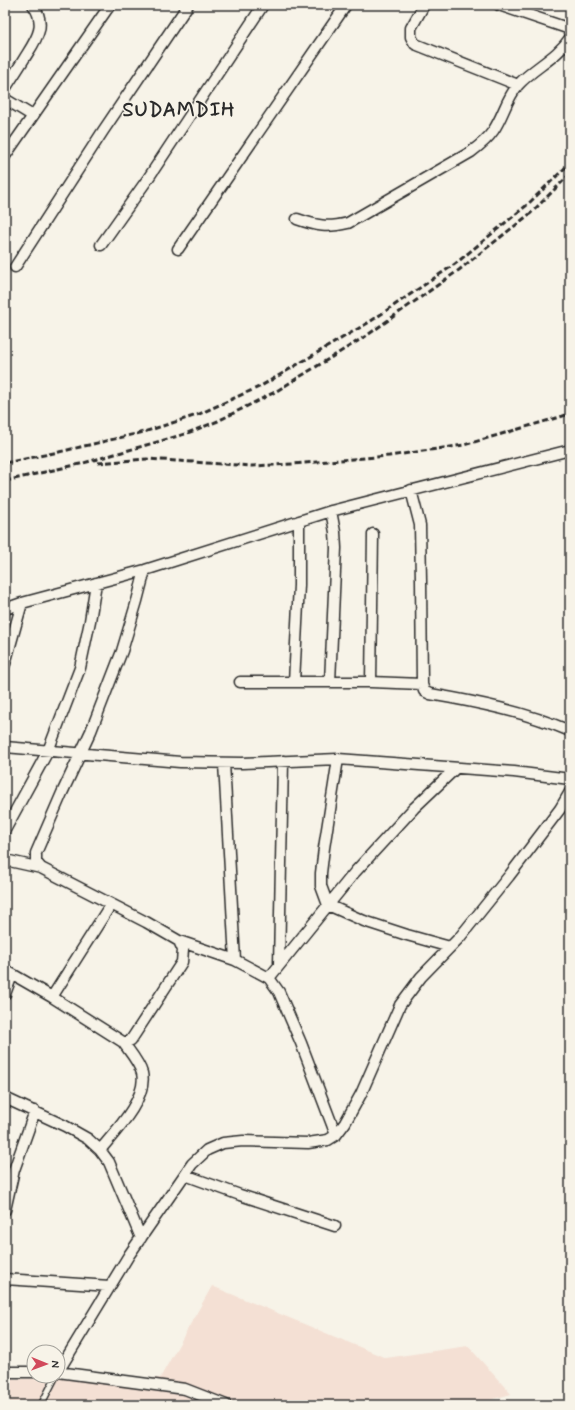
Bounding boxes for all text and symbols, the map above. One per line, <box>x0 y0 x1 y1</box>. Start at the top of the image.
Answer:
district label: SUDAMDIH <box>123 97 235 124</box>
north arrow <box>26 1344 66 1384</box>
text: N <box>48 1360 62 1368</box>

